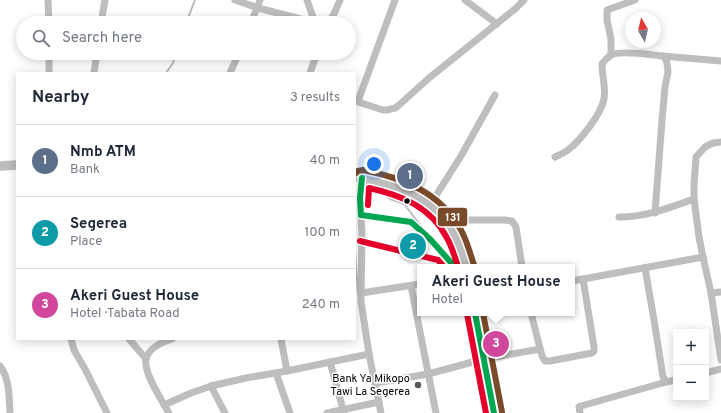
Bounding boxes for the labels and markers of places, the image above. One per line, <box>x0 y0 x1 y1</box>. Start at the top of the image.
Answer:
pin: 1 <box>397 161 423 191</box>
unlabelled marker <box>402 196 412 206</box>
pin: 2 <box>400 231 426 261</box>
pin: 3 <box>483 329 509 359</box>
place label: Bank Ya Mikopo Tawi La Segerea <box>331 372 410 399</box>
marker: Bank Ya Mikopo Tawi La Segerea <box>413 380 423 390</box>

